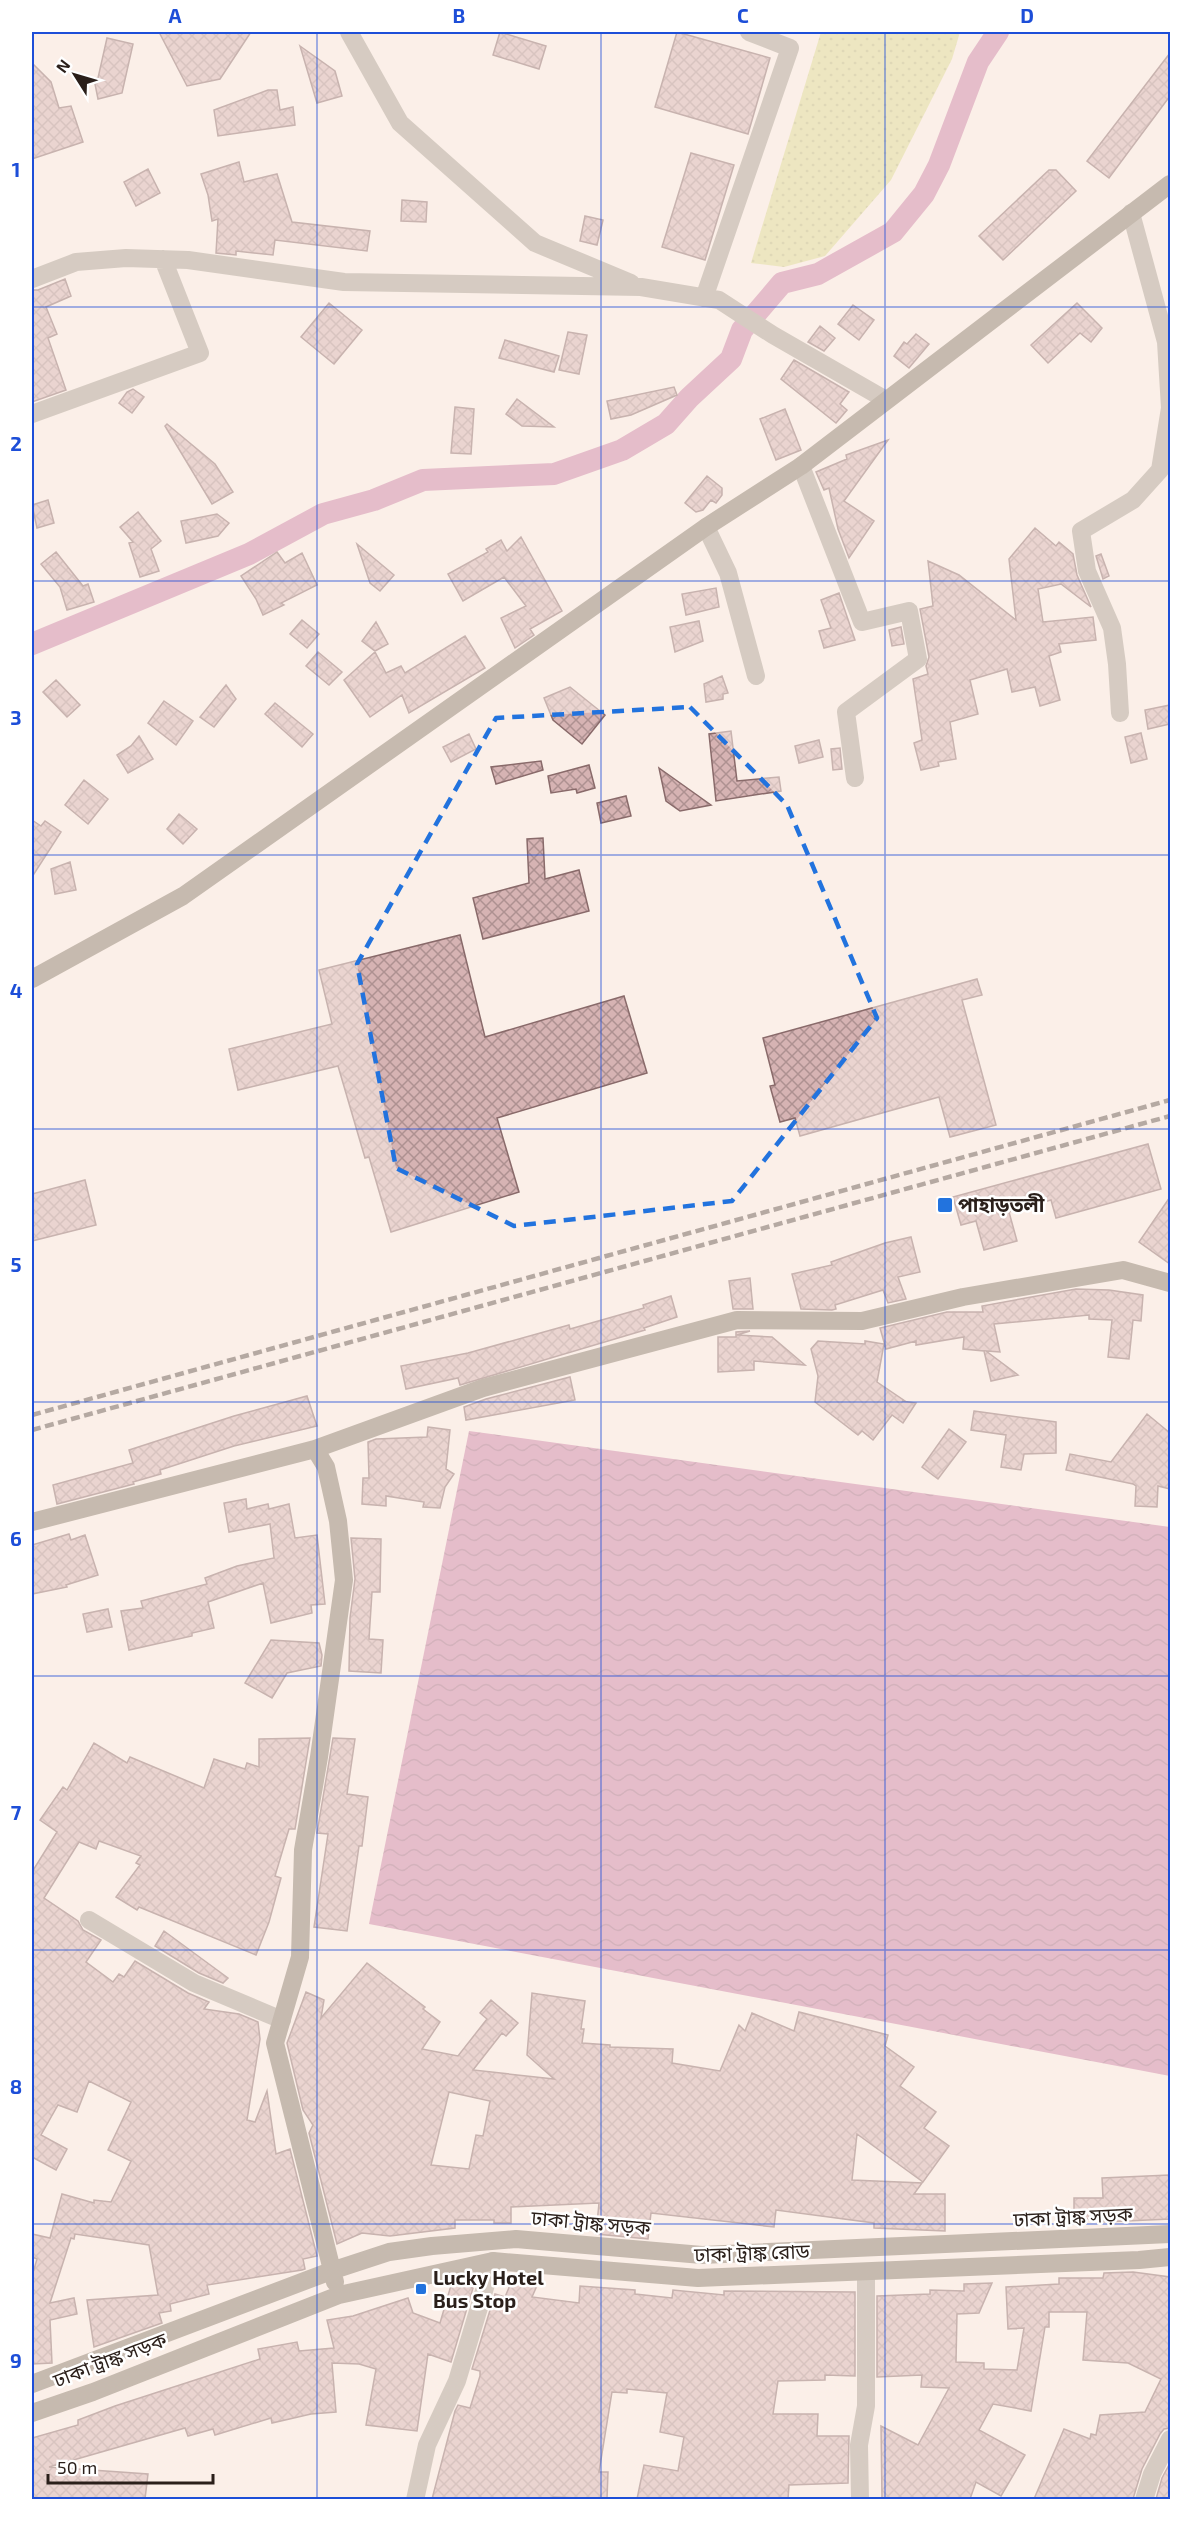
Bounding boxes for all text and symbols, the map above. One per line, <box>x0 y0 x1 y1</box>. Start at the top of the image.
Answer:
text: A <box>168 3 182 27</box>
text: B <box>453 3 465 27</box>
text: C <box>737 3 749 27</box>
text: D <box>1020 3 1034 27</box>
north arrow <box>45 45 105 105</box>
text: N <box>52 55 74 76</box>
text: 1 <box>12 157 20 181</box>
text: 2 <box>10 431 22 455</box>
text: 3 <box>10 705 22 729</box>
text: 4 <box>10 978 23 1002</box>
place label: পাহাড়তলী <box>958 1192 1045 1217</box>
marker: পাহাড়তলী <box>936 1196 954 1214</box>
text: 5 <box>10 1252 22 1276</box>
text: 6 <box>10 1526 22 1550</box>
text: 7 <box>11 1800 22 1824</box>
text: 8 <box>10 2074 22 2098</box>
street label: ঢাকা ট্রাঙ্ক সড়ক <box>1012 2201 1134 2231</box>
street label: ঢাকা ট্রাঙ্ক সড়ক <box>529 2205 653 2239</box>
street label: ঢাকা ট্রাঙ্ক রোড <box>693 2238 811 2266</box>
place label: Lucky Hotel Bus Stop <box>433 2265 544 2312</box>
marker: Lucky Hotel Bus Stop <box>414 2282 428 2296</box>
street label: ঢাকা ট্রাঙ্ক সড়ক <box>49 2326 171 2392</box>
text: 9 <box>10 2348 22 2372</box>
scale bar <box>48 2447 213 2485</box>
text: 50 m <box>57 2456 97 2478</box>

